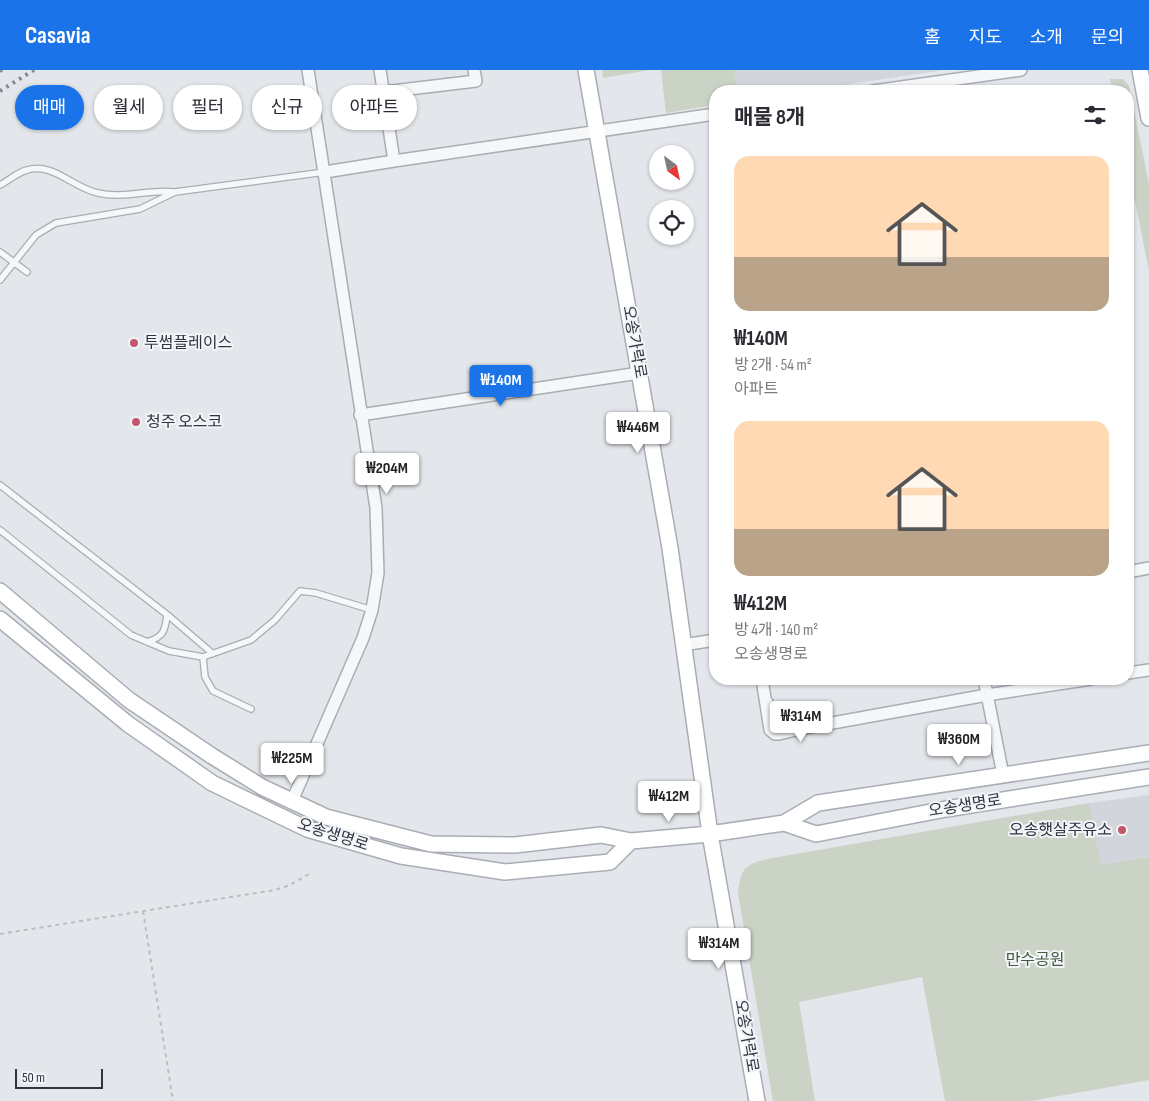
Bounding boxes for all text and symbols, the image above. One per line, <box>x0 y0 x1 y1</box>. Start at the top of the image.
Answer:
text: Casavia <box>25 21 91 50</box>
text: 홈 <box>924 27 941 48</box>
text: 지도 <box>969 27 1002 48</box>
text: 소개 <box>1030 27 1063 48</box>
text: 문의 <box>1091 27 1124 48</box>
chip: 매매 <box>15 85 84 130</box>
chip: 월세 <box>94 85 163 130</box>
chip: 필터 <box>173 85 242 130</box>
chip: 신규 <box>252 85 322 130</box>
chip: 아파트 <box>332 85 417 130</box>
icon: filters <box>1081 101 1109 129</box>
text: 매물 8개 <box>734 105 805 130</box>
north arrow <box>649 145 694 190</box>
map controls <box>649 145 694 245</box>
icon: home <box>877 189 967 279</box>
button: locate <box>649 200 694 245</box>
street label: 오송가락로 <box>618 304 650 380</box>
text: ₩140M <box>734 326 788 351</box>
place label: 투썸플레이스 <box>144 334 232 353</box>
marker: 투썸플레이스 <box>128 337 140 349</box>
text: 방 2개 · 54 m² <box>734 356 812 375</box>
pin: ₩140M <box>466 364 536 407</box>
text: ₩140M <box>480 371 522 390</box>
text: 아파트 <box>734 380 778 399</box>
pin: ₩446M <box>603 412 673 454</box>
place label: 청주 오스코 <box>146 413 222 432</box>
marker: 청주 오스코 <box>130 416 142 428</box>
text: ₩446M <box>617 418 659 437</box>
pin: ₩204M <box>352 452 422 495</box>
icon: home <box>877 454 967 544</box>
text: ₩204M <box>366 459 408 478</box>
text: ₩412M <box>734 591 787 616</box>
text: 방 4개 · 140 m² <box>734 621 818 640</box>
text: 오송생명로 <box>734 645 808 664</box>
pin: ₩314M <box>766 700 836 743</box>
text: ₩314M <box>781 707 821 726</box>
pin: ₩360M <box>924 724 994 766</box>
text: ₩360M <box>938 730 980 749</box>
pin: ₩225M <box>257 742 327 785</box>
text: ₩225M <box>272 749 312 768</box>
pin: ₩412M <box>634 780 704 823</box>
text: ₩412M <box>649 787 689 806</box>
street label: 오송생명로 <box>927 791 1003 821</box>
street label: 오송생명로 <box>295 815 371 855</box>
place label: 오송햇살주유소 <box>1009 821 1112 840</box>
marker: 오송햇살주유소 <box>1116 824 1128 836</box>
pin: ₩314M <box>684 928 754 970</box>
text: ₩314M <box>699 934 739 953</box>
park label: 만수공원 <box>1006 951 1064 970</box>
street label: 오송가락로 <box>730 998 762 1074</box>
scale bar <box>15 1066 102 1089</box>
text: 50 m <box>22 1069 45 1086</box>

